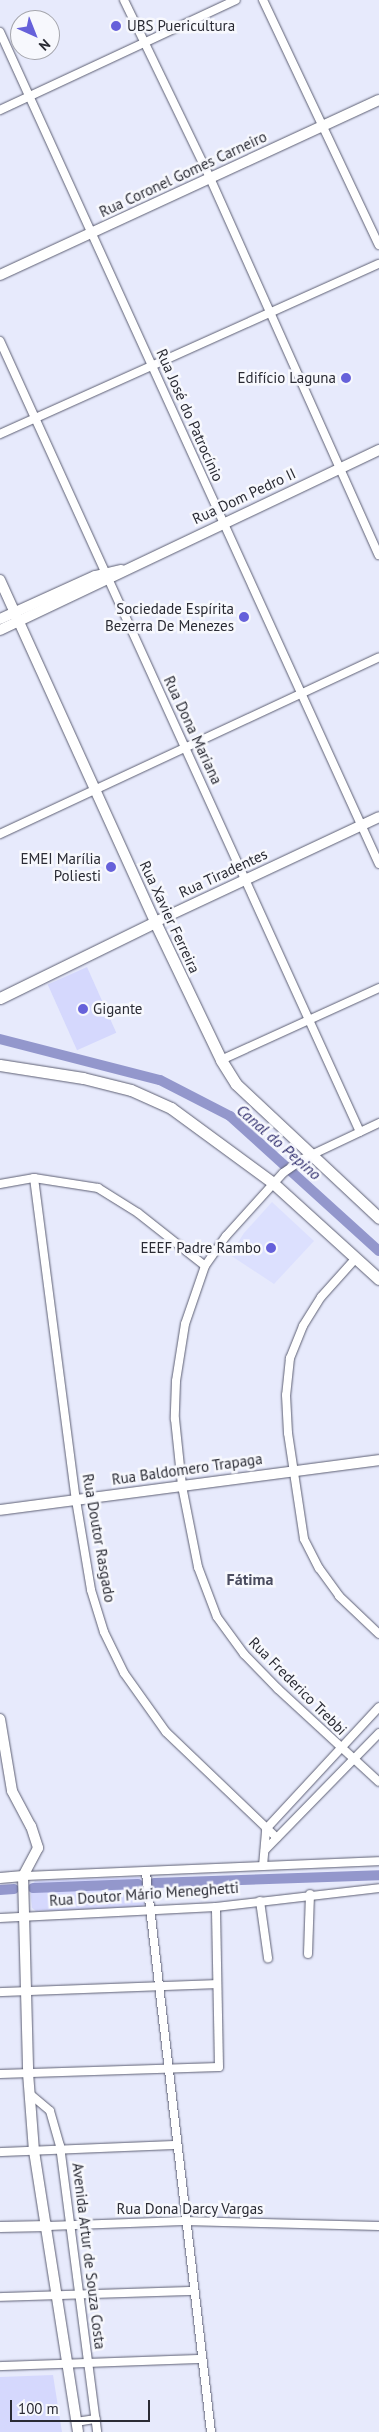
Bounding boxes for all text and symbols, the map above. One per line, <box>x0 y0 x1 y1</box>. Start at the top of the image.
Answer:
north arrow <box>10 10 60 60</box>
place label: UBS Puericultura <box>127 17 235 35</box>
marker: UBS Puericultura <box>109 19 123 33</box>
text: N <box>35 35 54 55</box>
street label: Rua Coronel Gomes Carneiro <box>96 127 270 221</box>
street label: Rua José do Patrocínio <box>153 346 227 484</box>
place label: Edifício Laguna <box>238 369 336 387</box>
marker: Edifício Laguna <box>340 372 352 384</box>
street label: Rua Dom Pedro II <box>190 464 298 528</box>
place label: Sociedade Espírita Bezerra De Menezes <box>105 599 234 634</box>
marker: Sociedade Espírita Bezerra De Menezes <box>238 611 250 623</box>
street label: Rua Dona Mariana <box>160 673 226 787</box>
street label: Rua Tiradentes <box>176 845 270 901</box>
place label: EMEI Marília Poliesti <box>20 849 101 884</box>
street label: Rua Xavier Ferreira <box>136 858 204 976</box>
marker: EMEI Marília Poliesti <box>105 861 117 873</box>
place label: Gigante <box>93 1000 142 1018</box>
marker: Gigante <box>77 1003 89 1015</box>
water label: Canal do Pepino <box>233 1100 325 1184</box>
place label: EEEF Padre Rambo <box>140 1239 261 1257</box>
marker: EEEF Padre Rambo <box>265 1242 277 1254</box>
street label: Rua Baldomero Trapaga <box>110 1449 264 1489</box>
street label: Rua Doutor Rasgado <box>79 1472 119 1604</box>
district label: Fátima <box>227 1569 273 1589</box>
street label: Rua Frederico Trebbi <box>245 1633 351 1739</box>
street label: Rua Doutor Mário Meneghetti <box>49 1878 239 1910</box>
street label: Avenida Artur de Souza Costa <box>69 2162 109 2350</box>
street label: Rua Dona Darcy Vargas <box>116 2200 264 2218</box>
scale bar <box>12 2390 152 2422</box>
text: 100 m <box>18 2399 59 2418</box>

